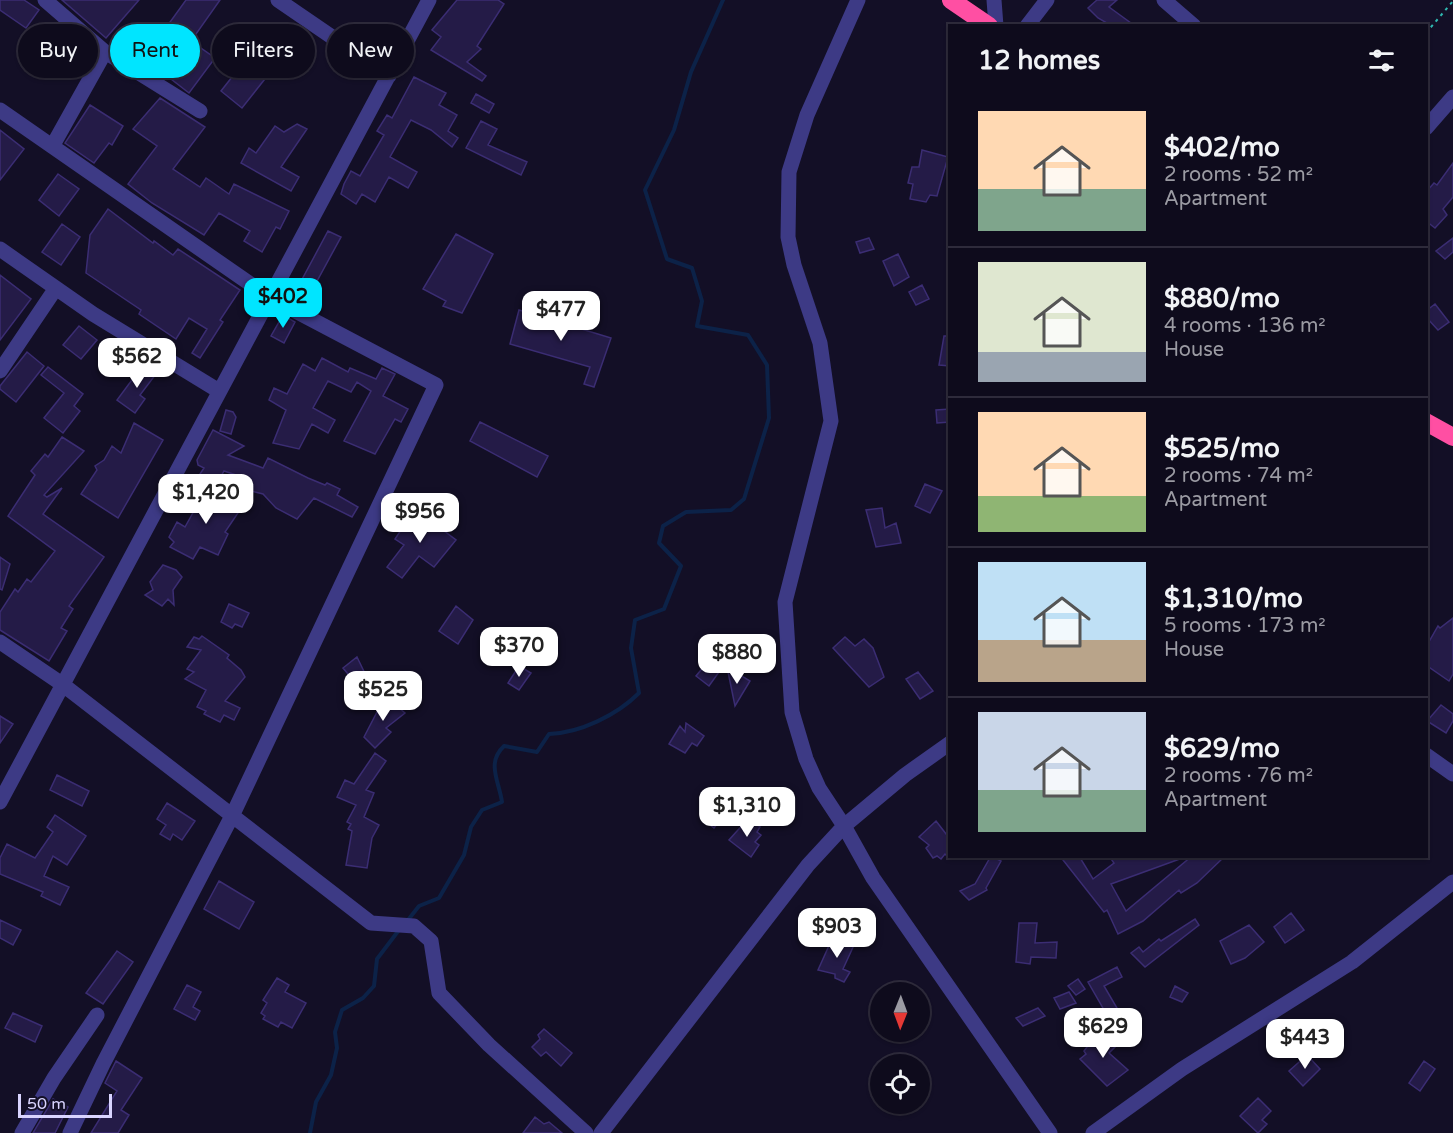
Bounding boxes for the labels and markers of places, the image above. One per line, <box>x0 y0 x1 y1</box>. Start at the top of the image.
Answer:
pin: $402 <box>247 278 319 329</box>
pin: $477 <box>525 291 597 342</box>
pin: $562 <box>101 338 173 389</box>
pin: $1,420 <box>157 474 255 525</box>
pin: $956 <box>384 493 456 544</box>
pin: $370 <box>483 627 555 678</box>
pin: $880 <box>701 634 773 685</box>
pin: $525 <box>347 671 419 722</box>
pin: $1,310 <box>698 787 796 838</box>
pin: $903 <box>801 908 873 959</box>
pin: $629 <box>1067 1008 1139 1059</box>
pin: $443 <box>1269 1019 1341 1070</box>

